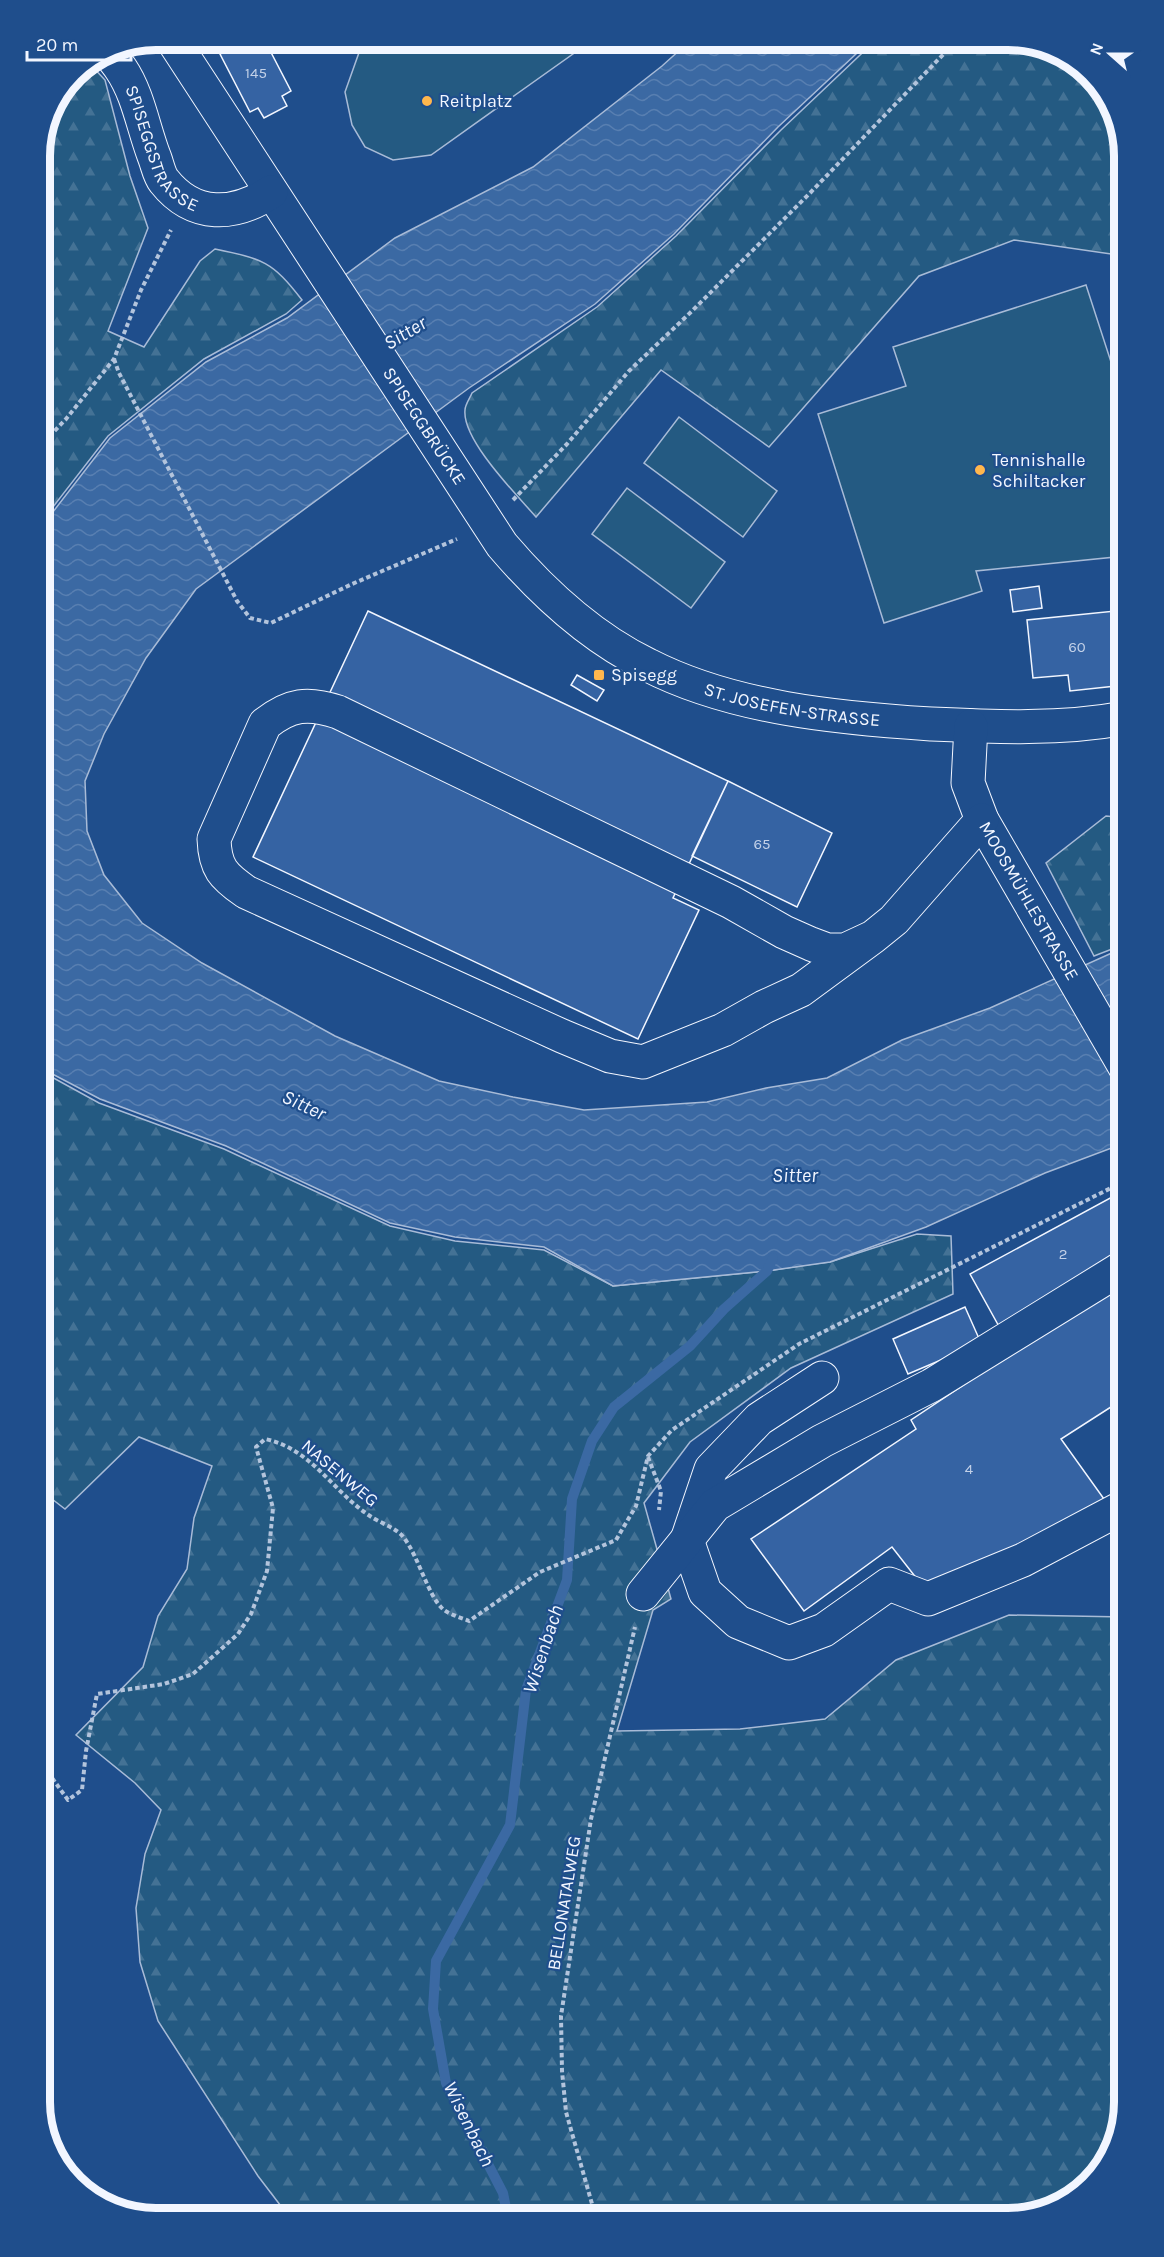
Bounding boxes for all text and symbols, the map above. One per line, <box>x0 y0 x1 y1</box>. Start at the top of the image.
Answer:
scale bar <box>27 24 130 62</box>
north arrow <box>1080 24 1140 84</box>
text: 20 m <box>36 34 78 56</box>
text: N <box>1086 40 1107 58</box>
house number: 145 <box>245 64 267 82</box>
street label: SPISEGGSTRASSE <box>120 82 202 216</box>
place label: Reitplatz <box>439 90 512 112</box>
marker: Reitplatz <box>420 94 434 108</box>
water label: Sitter <box>379 311 432 355</box>
street label: SPISEGGBRÜCKE <box>378 363 471 489</box>
place label: Tennishalle Schiltacker <box>992 449 1086 492</box>
marker: Tennishalle Schiltacker <box>973 463 987 477</box>
house number: 60 <box>1068 638 1086 656</box>
place label: Spisegg <box>611 664 677 686</box>
marker: Spisegg <box>592 668 606 682</box>
street label: ST. JOSEFEN-STRASSE <box>701 678 881 731</box>
street label: MOOSMÜHLESTRASSE <box>974 817 1083 984</box>
house number: 65 <box>753 835 771 853</box>
water label: Sitter <box>278 1085 331 1126</box>
water label: Sitter <box>772 1164 819 1187</box>
house number: 2 <box>1059 1245 1067 1263</box>
street label: NASENWEG <box>297 1434 383 1512</box>
house number: 4 <box>965 1460 974 1478</box>
water label: Wisenbach <box>518 1602 568 1696</box>
street label: BELLONATALWEG <box>543 1834 585 1972</box>
water label: Wisenbach <box>439 2078 499 2170</box>

